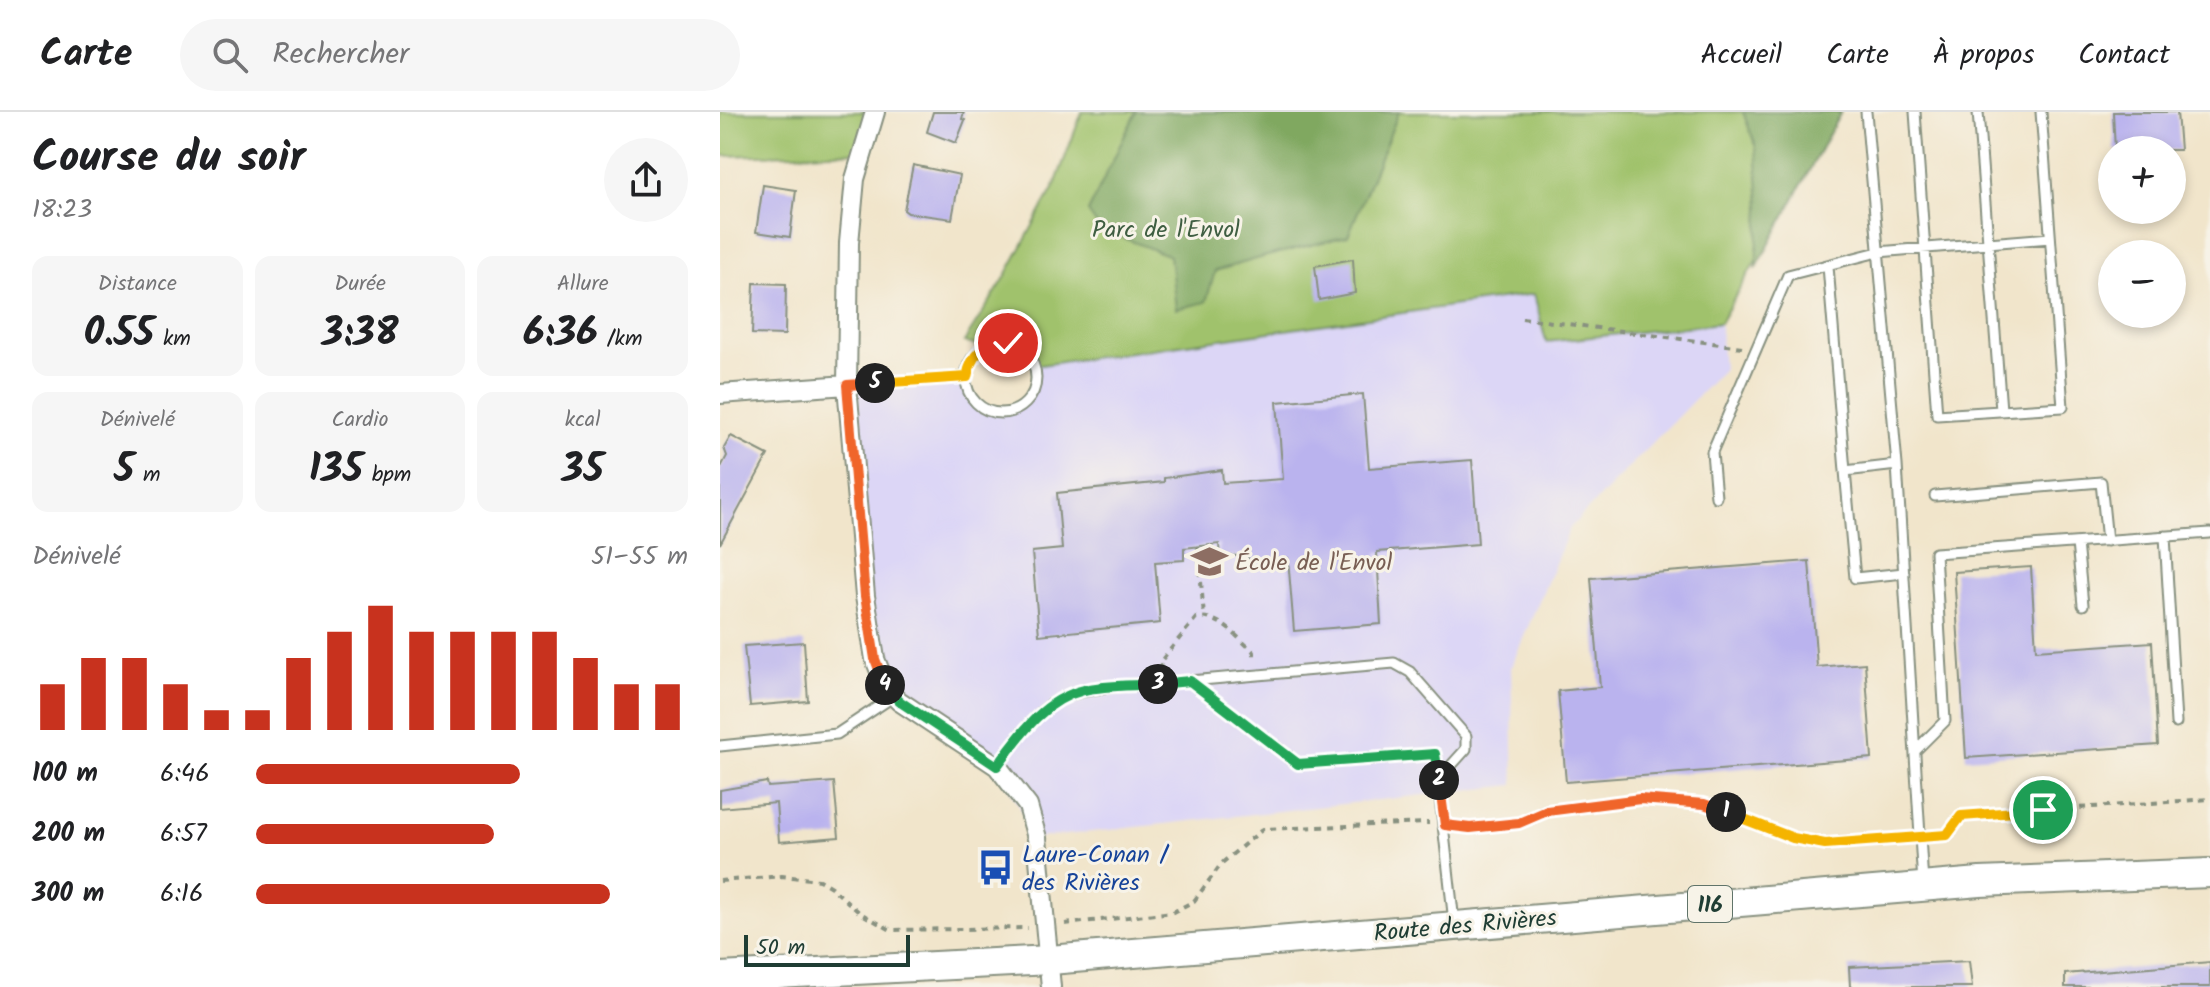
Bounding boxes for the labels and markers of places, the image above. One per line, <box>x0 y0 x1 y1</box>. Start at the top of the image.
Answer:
pin <box>974 309 1042 377</box>
pin: 5 <box>855 363 895 403</box>
school or university icon: École de l'Envol <box>1190 543 1228 581</box>
place label: École de l'Envol <box>1235 544 1392 583</box>
pin: 3 <box>1138 664 1178 704</box>
pin: 4 <box>865 665 905 705</box>
pin: 2 <box>1419 760 1459 800</box>
pin <box>2009 776 2077 844</box>
pin: 1 <box>1706 792 1746 832</box>
place label: Laure-Conan / des Rivières <box>1022 836 1169 903</box>
bus stop icon: Laure-Conan / des Rivières <box>977 849 1015 887</box>

